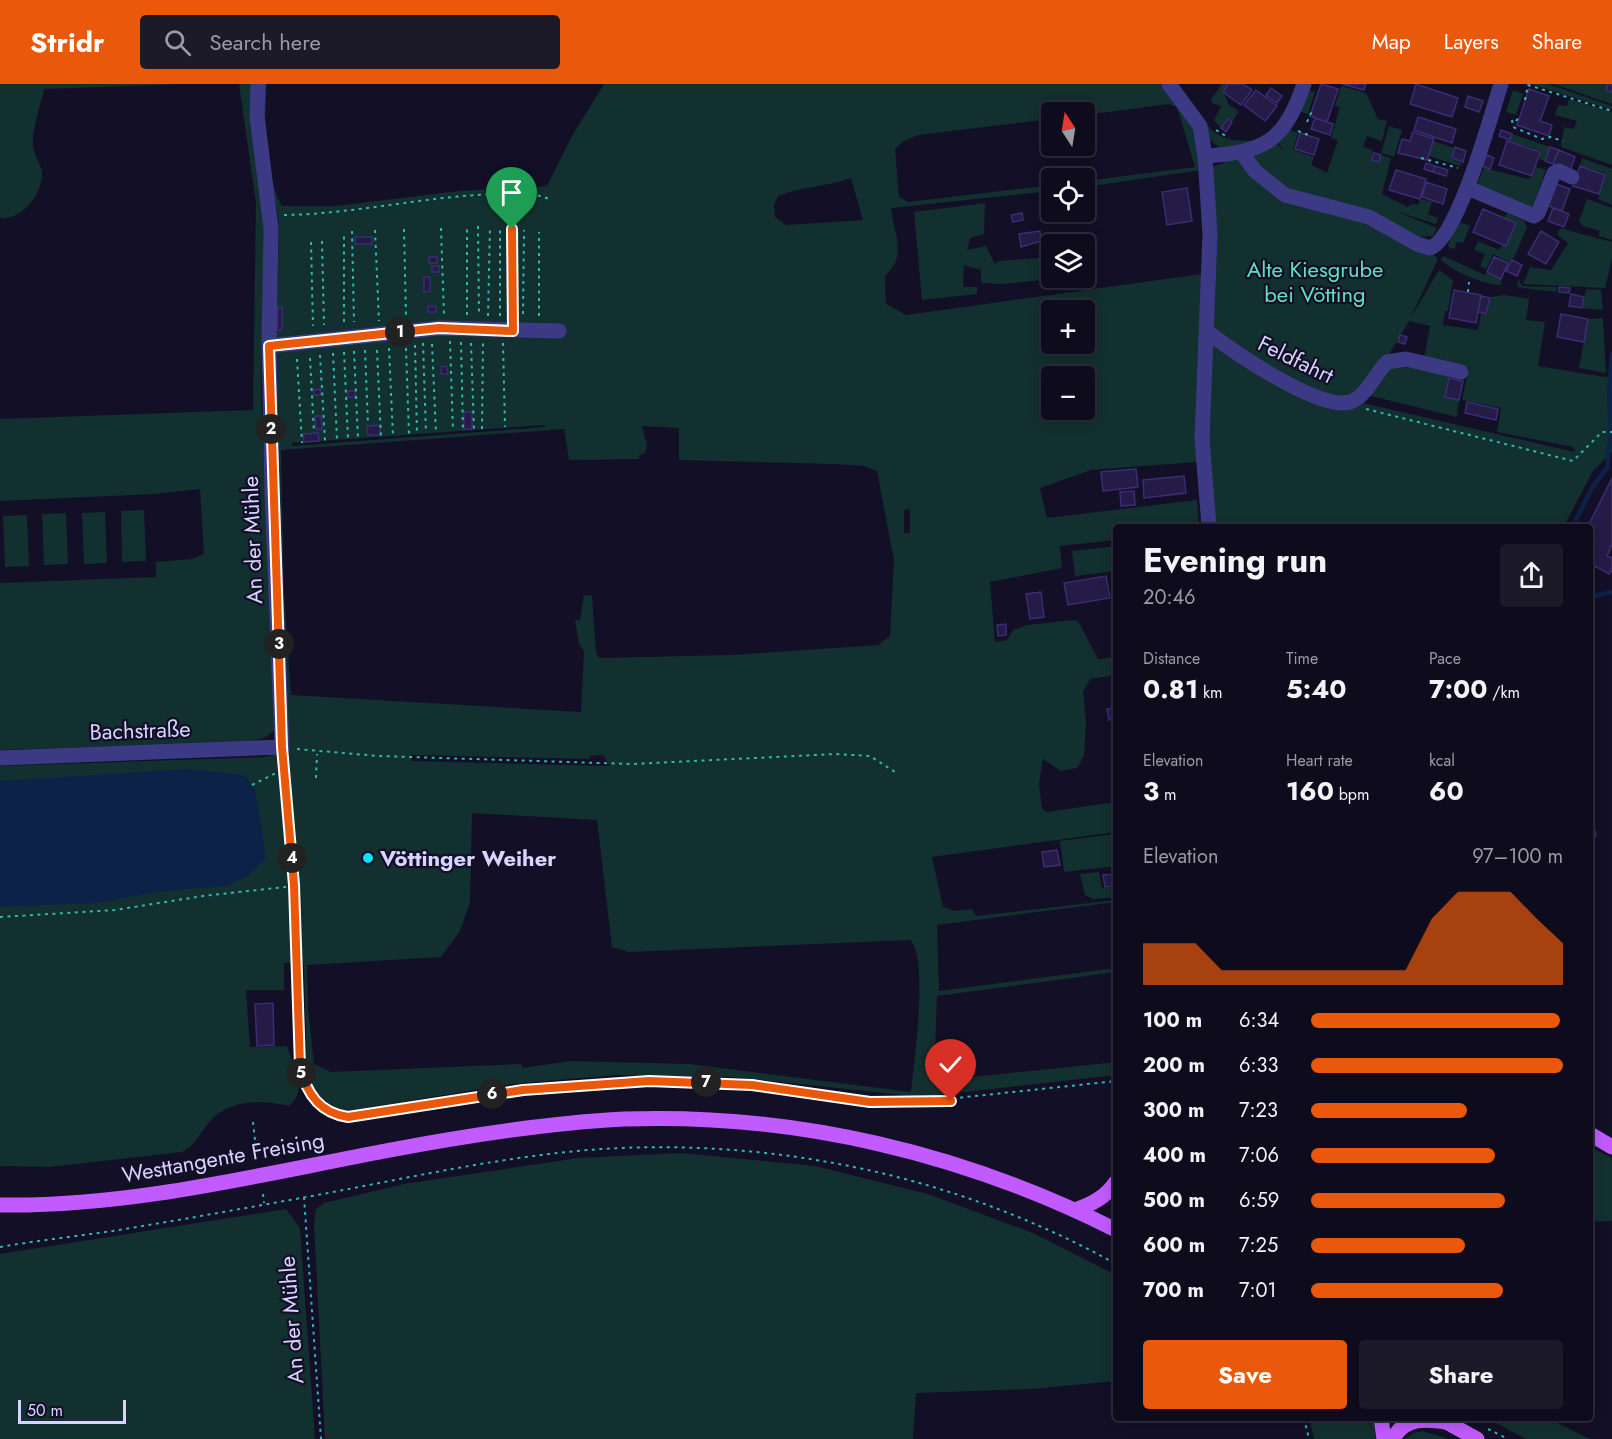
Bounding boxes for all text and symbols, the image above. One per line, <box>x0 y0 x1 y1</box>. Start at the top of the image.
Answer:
search box <box>140 15 560 69</box>
text: Stridr <box>30 22 104 63</box>
icon: search <box>161 26 194 59</box>
text: Search here <box>209 26 321 58</box>
text: Map <box>1372 27 1411 57</box>
text: Layers <box>1444 27 1499 57</box>
text: Share <box>1532 27 1582 57</box>
north arrow <box>1041 102 1095 156</box>
map controls <box>1041 102 1095 420</box>
pin <box>486 167 537 229</box>
button: locate <box>1041 168 1095 222</box>
icon: arrive <box>495 176 528 209</box>
button: layers <box>1041 234 1095 288</box>
park label: Alte Kiesgrube bei Vötting <box>1247 253 1383 310</box>
button: + <box>1041 300 1095 354</box>
pin: 1 <box>385 317 415 347</box>
text: 1 <box>396 320 404 343</box>
street label: Feldfahrt <box>1253 327 1340 391</box>
button: − <box>1041 366 1095 420</box>
pin: 2 <box>256 414 286 444</box>
text: 2 <box>266 417 276 440</box>
street label: An der Mühle <box>234 475 270 605</box>
text: Evening run <box>1143 537 1327 584</box>
button: share <box>1500 544 1563 607</box>
text: 20:46 <box>1143 583 1196 612</box>
pin: 3 <box>264 629 294 659</box>
text: 3 <box>274 632 284 655</box>
text: Distance <box>1143 647 1200 670</box>
text: Time <box>1286 647 1318 670</box>
text: Pace <box>1429 647 1461 670</box>
text: 0.81 <box>1143 670 1198 708</box>
text: 5:40 <box>1286 670 1347 708</box>
text: 7:00 <box>1429 670 1487 708</box>
text: km <box>1198 681 1222 704</box>
text: /km <box>1487 681 1520 704</box>
street label: Bachstraße <box>89 712 191 748</box>
text: Elevation <box>1143 749 1203 772</box>
text: Heart rate <box>1286 749 1353 772</box>
text: kcal <box>1429 749 1455 772</box>
text: 3 <box>1143 772 1159 810</box>
text: 160 <box>1286 772 1334 810</box>
text: 60 <box>1429 772 1464 810</box>
text: m <box>1159 783 1176 806</box>
text: bpm <box>1334 783 1369 806</box>
place label: Vöttinger Weiher <box>379 842 556 874</box>
text: Elevation <box>1143 842 1218 871</box>
text: 97–100 m <box>1472 842 1563 871</box>
pin: 4 <box>277 843 307 873</box>
text: 4 <box>286 846 298 869</box>
marker: Vöttinger Weiher <box>361 851 375 865</box>
text: 100 m <box>1143 1006 1202 1035</box>
text: 6:34 <box>1239 1006 1279 1035</box>
pin <box>925 1039 976 1101</box>
icon: check <box>934 1048 967 1081</box>
text: 200 m <box>1143 1051 1205 1080</box>
text: 6:33 <box>1239 1051 1278 1080</box>
pin: 5 <box>286 1058 316 1088</box>
text: 5 <box>296 1061 306 1084</box>
pin: 7 <box>691 1067 721 1097</box>
text: 7 <box>701 1070 711 1093</box>
pin: 6 <box>477 1079 507 1109</box>
text: 6 <box>487 1082 497 1105</box>
text: 300 m <box>1143 1096 1204 1125</box>
text: 7:23 <box>1239 1096 1278 1125</box>
street label: Westtangente Freising <box>119 1123 327 1191</box>
text: 400 m <box>1143 1141 1206 1170</box>
text: 7:06 <box>1239 1141 1279 1170</box>
text: 500 m <box>1143 1186 1205 1215</box>
text: 6:59 <box>1239 1186 1279 1215</box>
text: 600 m <box>1143 1231 1205 1260</box>
text: 7:25 <box>1239 1231 1278 1260</box>
street label: An der Mühle <box>271 1255 311 1385</box>
text: 700 m <box>1143 1276 1204 1305</box>
text: 7:01 <box>1239 1276 1277 1305</box>
button: Save <box>1143 1340 1347 1409</box>
button: Share <box>1359 1340 1563 1409</box>
scale bar <box>18 1397 126 1424</box>
text: 50 m <box>27 1399 63 1422</box>

